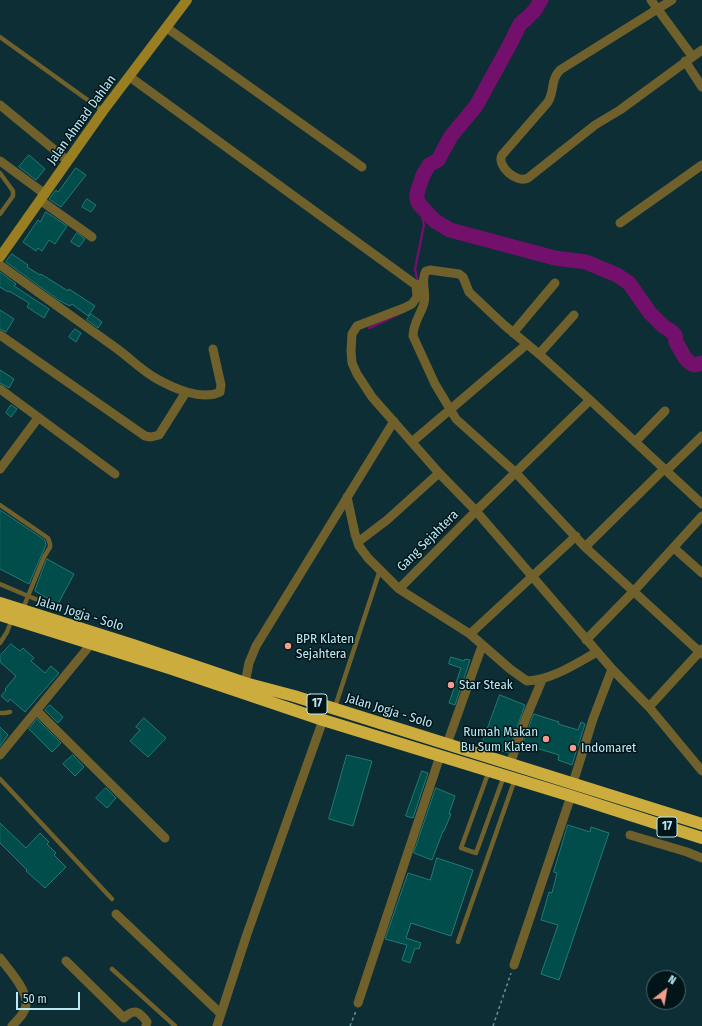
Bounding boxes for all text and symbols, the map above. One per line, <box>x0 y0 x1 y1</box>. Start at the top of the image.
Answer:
street label: Jalan Ahmad Dahlan <box>44 72 120 168</box>
street label: Gang Sejahtera <box>394 507 462 575</box>
street label: Jalan Jogja - Solo <box>35 593 125 635</box>
place label: BPR Klaten Sejahtera <box>296 631 354 662</box>
marker: BPR Klaten Sejahtera <box>283 641 293 651</box>
place label: Star Steak <box>459 677 513 693</box>
marker: Star Steak <box>446 680 456 690</box>
street label: Jalan Jogja - Solo <box>344 690 434 732</box>
road number: 17 <box>307 694 327 714</box>
place label: Rumah Makan Bu Sum Klaten <box>461 724 538 755</box>
marker: Rumah Makan Bu Sum Klaten <box>541 734 551 744</box>
place label: Indomaret <box>581 740 636 756</box>
marker: Indomaret <box>568 743 578 753</box>
road number: 17 <box>657 817 677 837</box>
north arrow <box>646 970 686 1010</box>
text: N <box>666 973 678 987</box>
scale bar <box>18 984 82 1010</box>
text: 50 m <box>23 992 47 1006</box>

